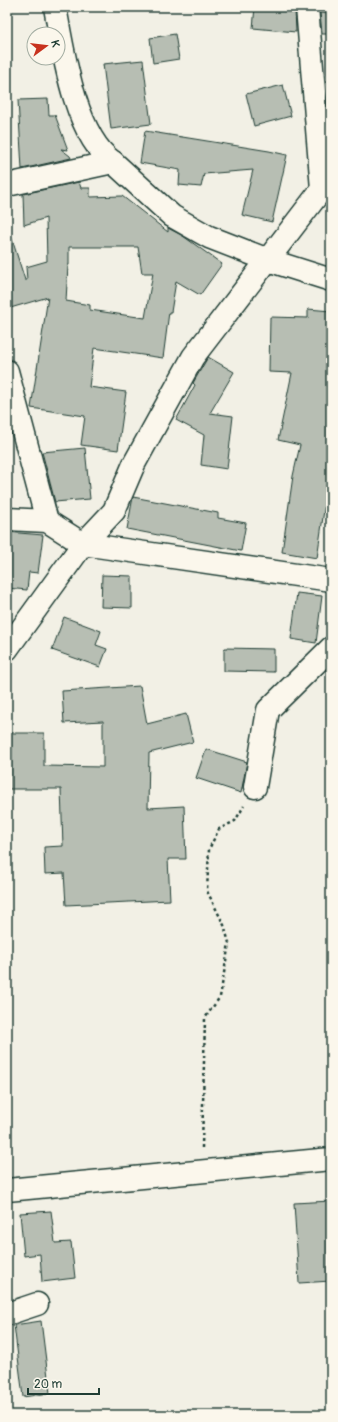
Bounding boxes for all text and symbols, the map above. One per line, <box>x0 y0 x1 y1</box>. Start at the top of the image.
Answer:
north arrow <box>26 26 66 66</box>
text: K <box>48 39 62 49</box>
scale bar <box>28 1370 99 1396</box>
text: 20 m <box>34 1377 63 1392</box>

